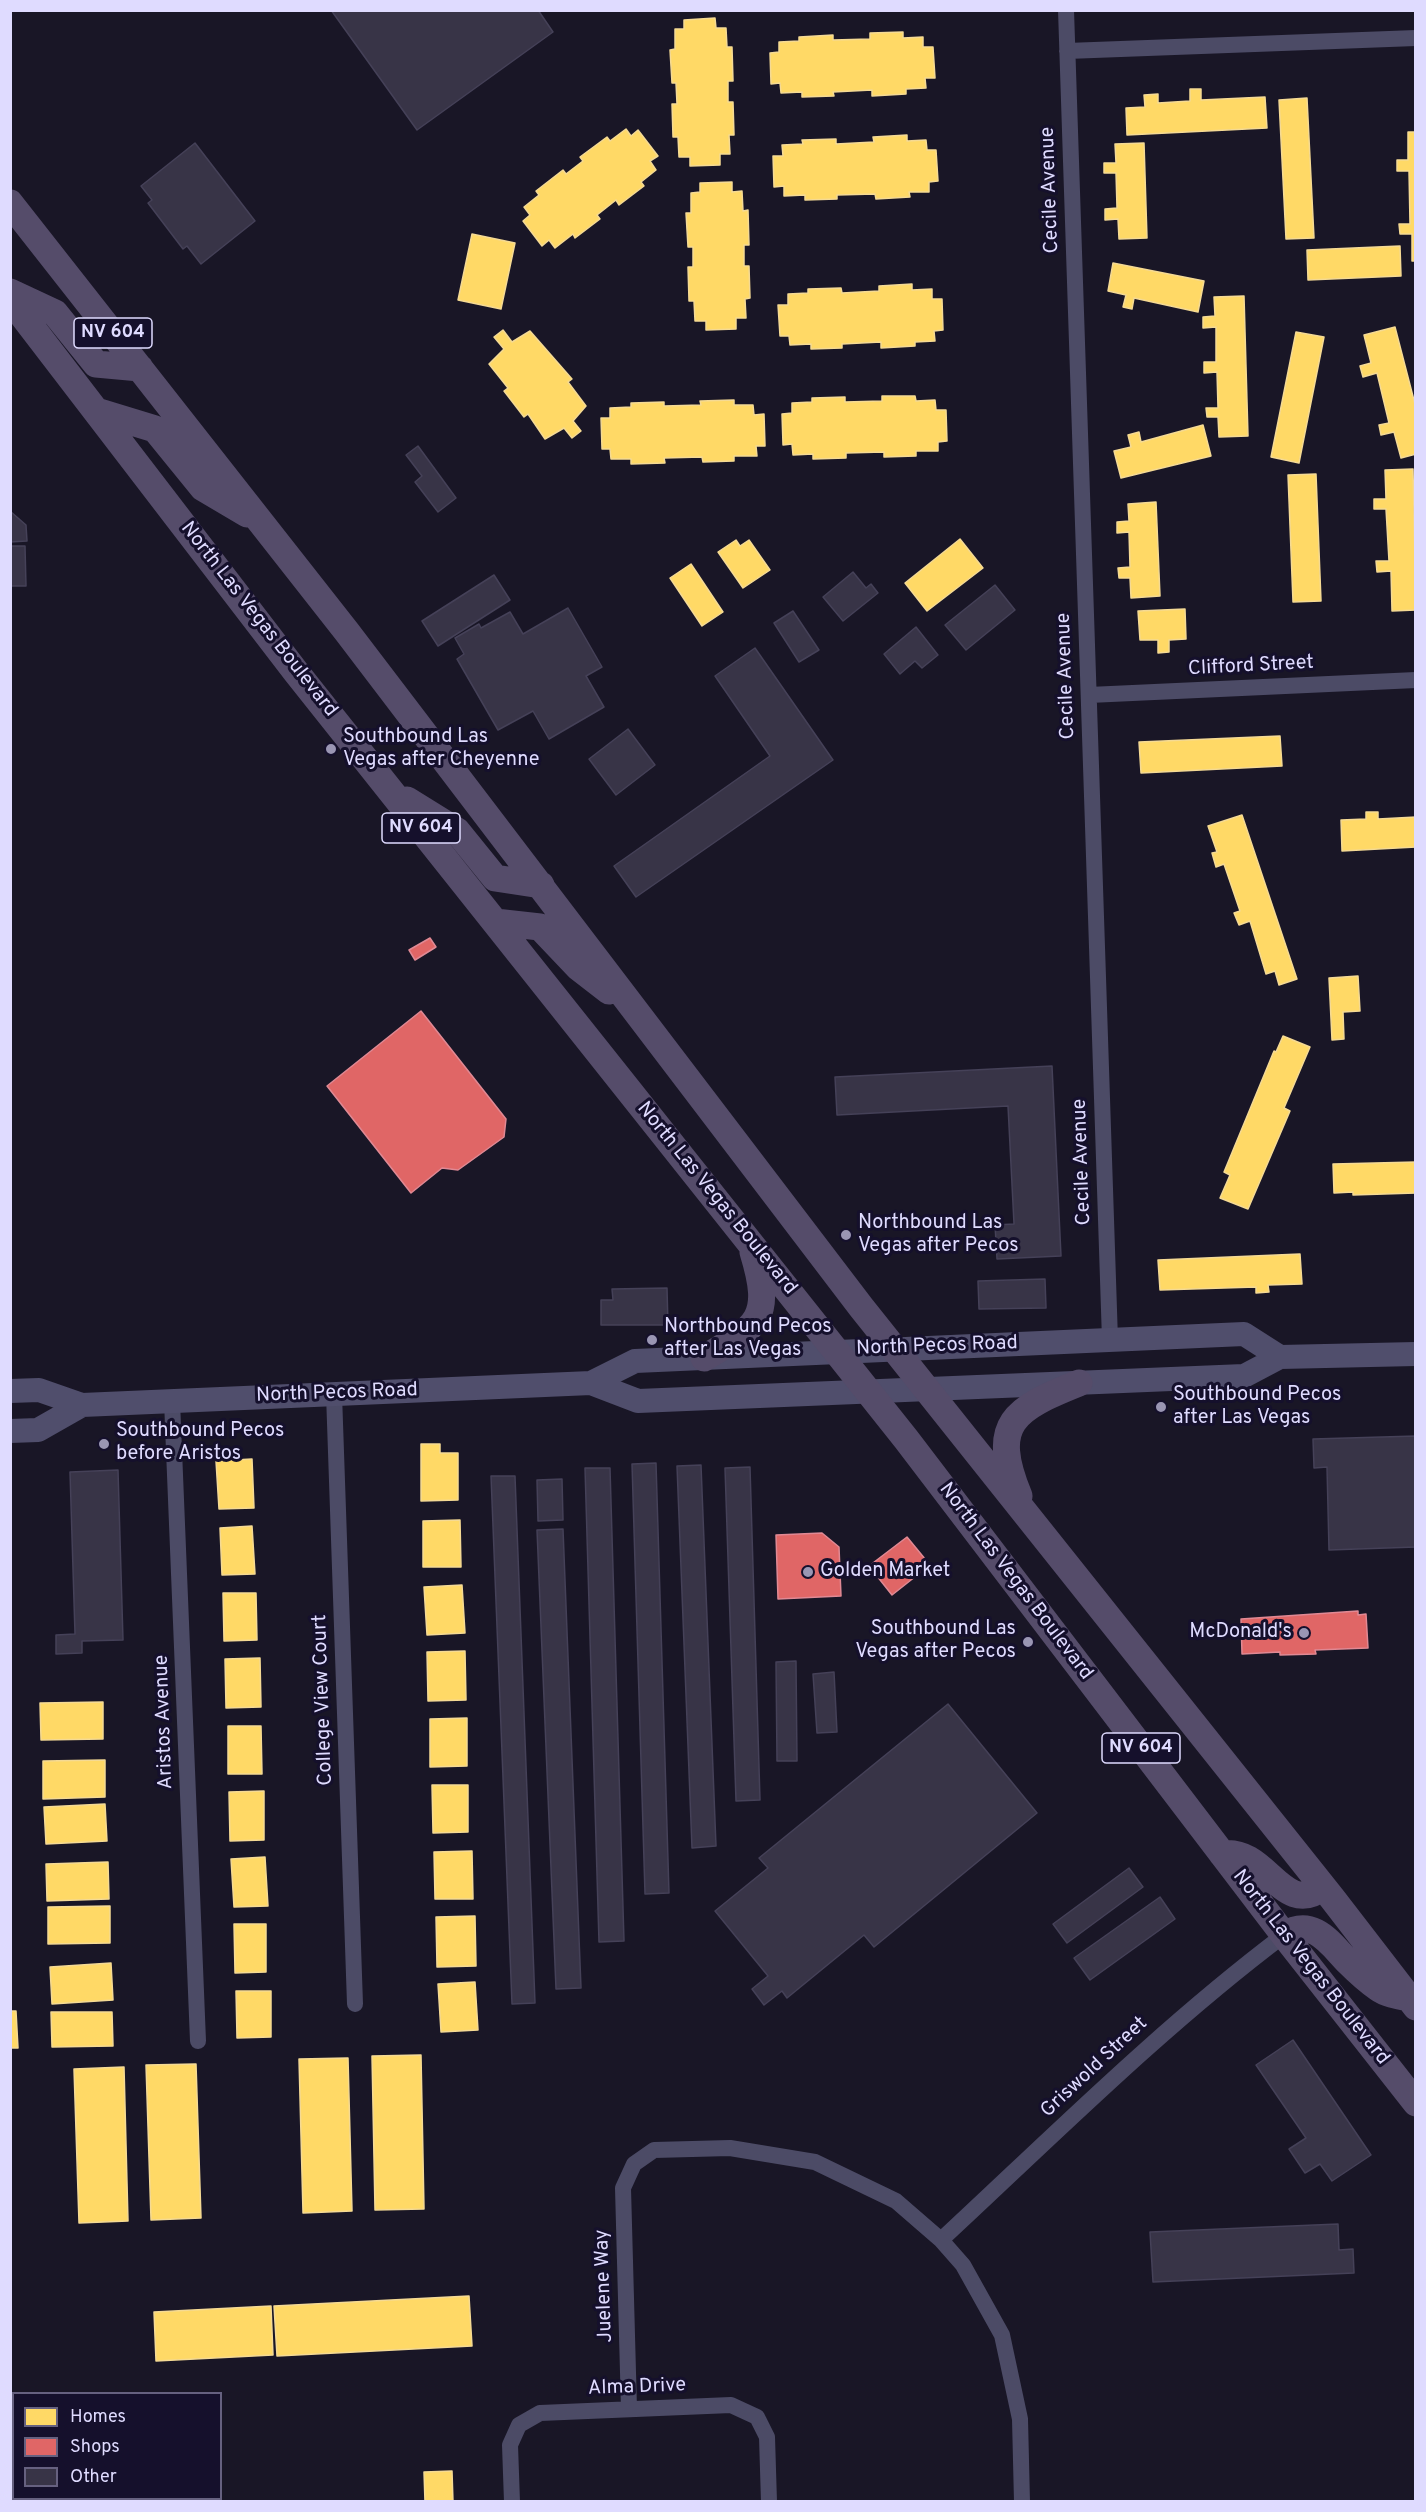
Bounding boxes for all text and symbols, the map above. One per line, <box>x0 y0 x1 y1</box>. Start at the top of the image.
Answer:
street label: Cecile Avenue <box>1037 126 1065 254</box>
road number: NV 604 <box>74 318 152 348</box>
street label: North Las Vegas Boulevard <box>174 518 342 722</box>
street label: Cecile Avenue <box>1053 612 1081 740</box>
street label: Clifford Street <box>1187 652 1315 682</box>
place label: Southbound Las Vegas after Cheyenne <box>343 726 540 773</box>
marker: Southbound Las Vegas after Cheyenne <box>324 742 338 756</box>
road number: NV 604 <box>382 813 460 843</box>
street label: North Las Vegas Boulevard <box>631 1098 801 1300</box>
street label: Cecile Avenue <box>1069 1098 1097 1226</box>
place label: Northbound Las Vegas after Pecos <box>858 1212 1019 1259</box>
marker: Northbound Las Vegas after Pecos <box>839 1228 853 1242</box>
place label: Northbound Pecos after Las Vegas <box>664 1316 832 1363</box>
street label: North Pecos Road <box>856 1332 1018 1362</box>
marker: Northbound Pecos after Las Vegas <box>645 1333 659 1347</box>
street label: North Pecos Road <box>256 1379 418 1409</box>
place label: Southbound Pecos after Las Vegas <box>1173 1384 1341 1431</box>
marker: Southbound Pecos after Las Vegas <box>1154 1400 1168 1414</box>
place label: Southbound Pecos before Aristos <box>116 1420 284 1467</box>
marker: Southbound Pecos before Aristos <box>97 1437 111 1451</box>
street label: North Las Vegas Boulevard <box>933 1479 1097 1685</box>
place label: Golden Market <box>820 1560 950 1584</box>
marker: Golden Market <box>801 1565 815 1579</box>
street label: College View Court <box>309 1614 339 1786</box>
place label: Southbound Las Vegas after Pecos <box>855 1618 1016 1665</box>
place label: McDonald's <box>1189 1621 1292 1645</box>
marker: McDonald's <box>1297 1626 1311 1640</box>
marker: Southbound Las Vegas after Pecos <box>1021 1635 1035 1649</box>
street label: Aristos Avenue <box>151 1654 179 1790</box>
road number: NV 604 <box>1102 1733 1180 1763</box>
street label: North Las Vegas Boulevard <box>1226 1866 1394 2070</box>
street label: Griswold Street <box>1037 2012 1153 2124</box>
street label: Juelene Way <box>591 2229 619 2343</box>
street label: Alma Drive <box>587 2374 687 2402</box>
legend <box>12 2392 222 2500</box>
text: Homes <box>70 2406 126 2429</box>
text: Shops <box>70 2436 120 2459</box>
text: Other <box>70 2466 117 2489</box>

